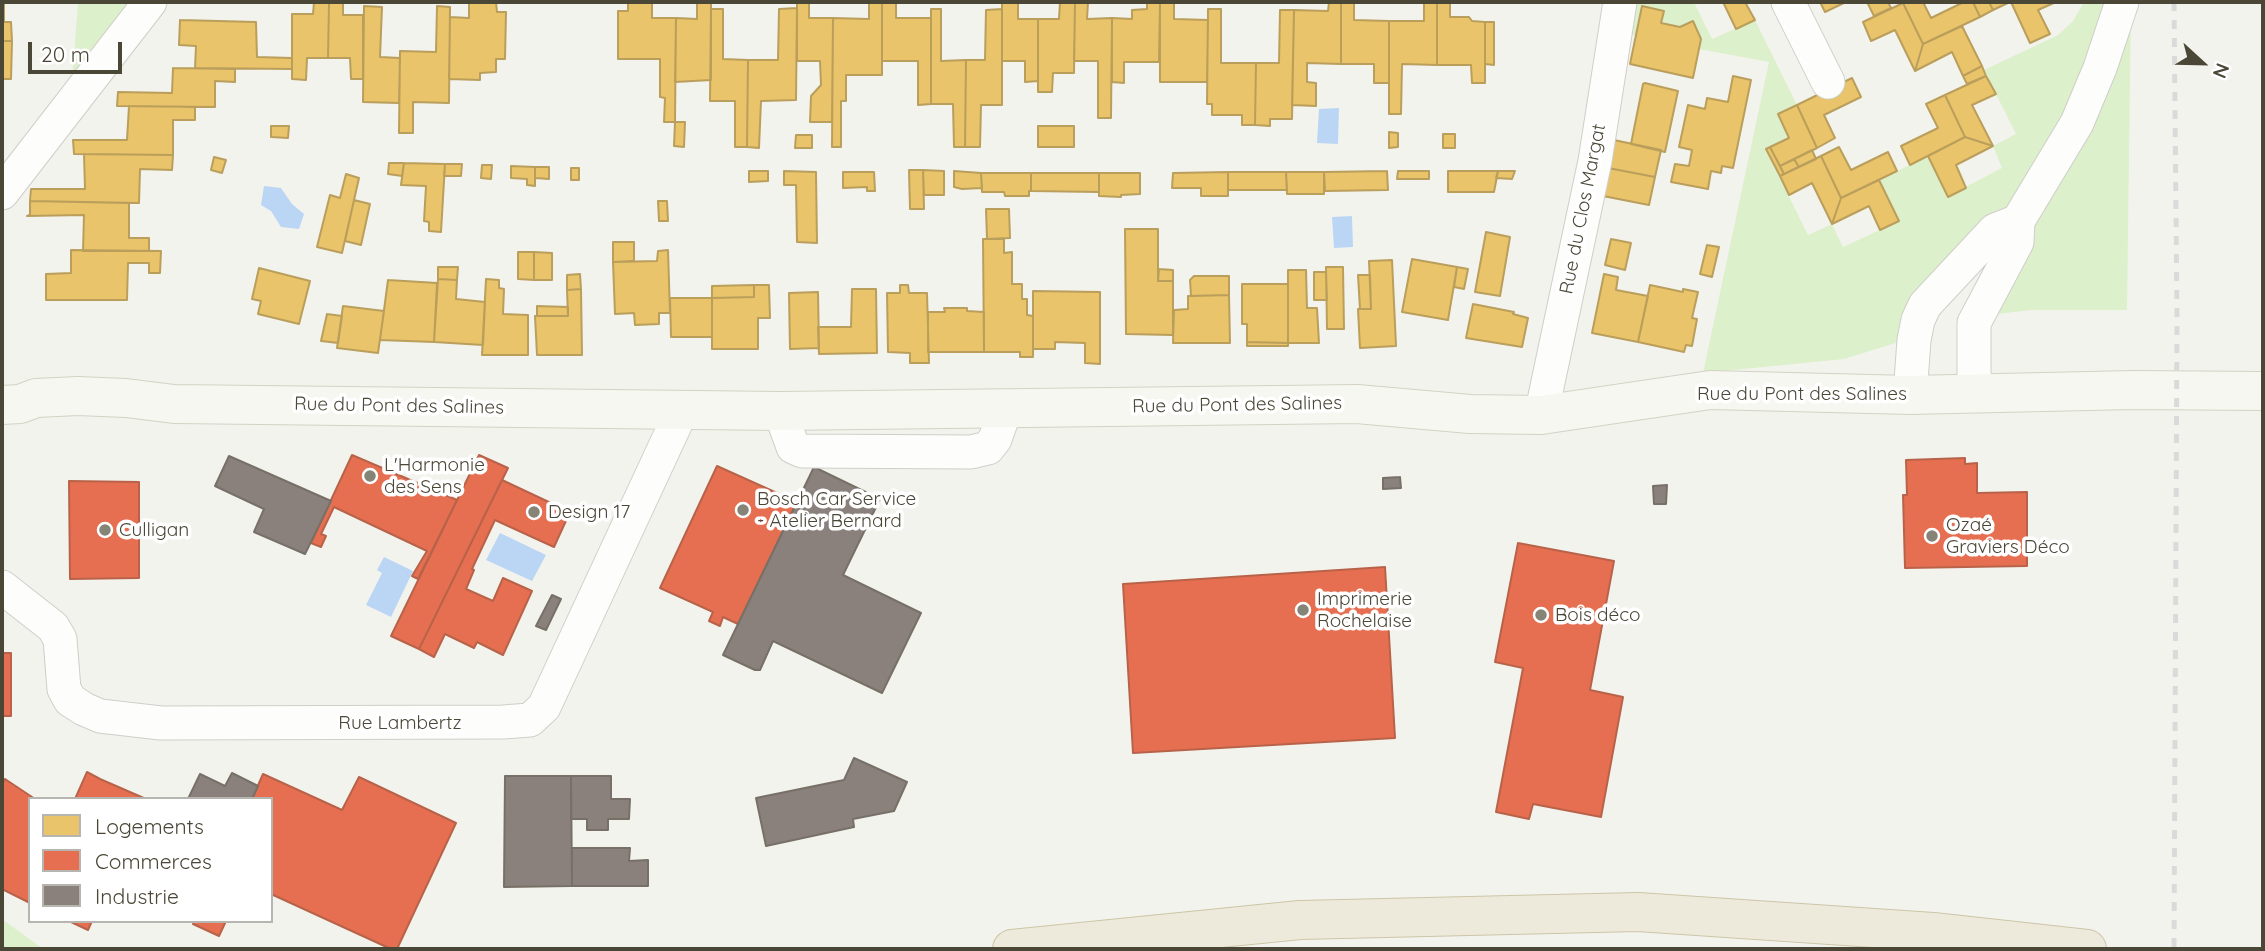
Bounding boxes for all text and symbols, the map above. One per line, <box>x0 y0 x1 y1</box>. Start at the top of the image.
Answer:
scale bar <box>32 28 126 72</box>
north arrow <box>2167 28 2237 98</box>
text: 20 m <box>41 41 90 67</box>
text: N <box>2208 60 2235 82</box>
street label: Rue du Clos Margat <box>1555 122 1611 296</box>
street label: Rue du Pont des Salines <box>1697 383 1907 405</box>
street label: Rue du Pont des Salines <box>1132 392 1342 418</box>
street label: Rue du Pont des Salines <box>294 393 504 419</box>
place label: L'Harmonie des Sens <box>384 454 485 498</box>
marker: L'Harmonie des Sens <box>362 468 378 484</box>
place label: Bosch Car Service - Atelier Bernard <box>757 488 916 532</box>
place label: Design 17 <box>548 501 630 523</box>
marker: Bosch Car Service - Atelier Bernard <box>735 502 751 518</box>
marker: Design 17 <box>526 504 542 520</box>
place label: Ozaé Graviers Déco <box>1946 514 2070 558</box>
place label: Culligan <box>119 519 189 541</box>
marker: Culligan <box>97 522 113 538</box>
marker: Ozaé Graviers Déco <box>1924 528 1940 544</box>
place label: Imprimerie Rochelaise <box>1317 588 1412 632</box>
marker: Imprimerie Rochelaise <box>1295 602 1311 618</box>
place label: Bois déco <box>1555 604 1641 626</box>
marker: Bois déco <box>1533 607 1549 623</box>
street label: Rue Lambertz <box>338 712 462 734</box>
legend <box>28 797 273 923</box>
text: Logements <box>95 813 204 839</box>
text: Commerces <box>95 848 212 874</box>
text: Industrie <box>95 883 179 909</box>

